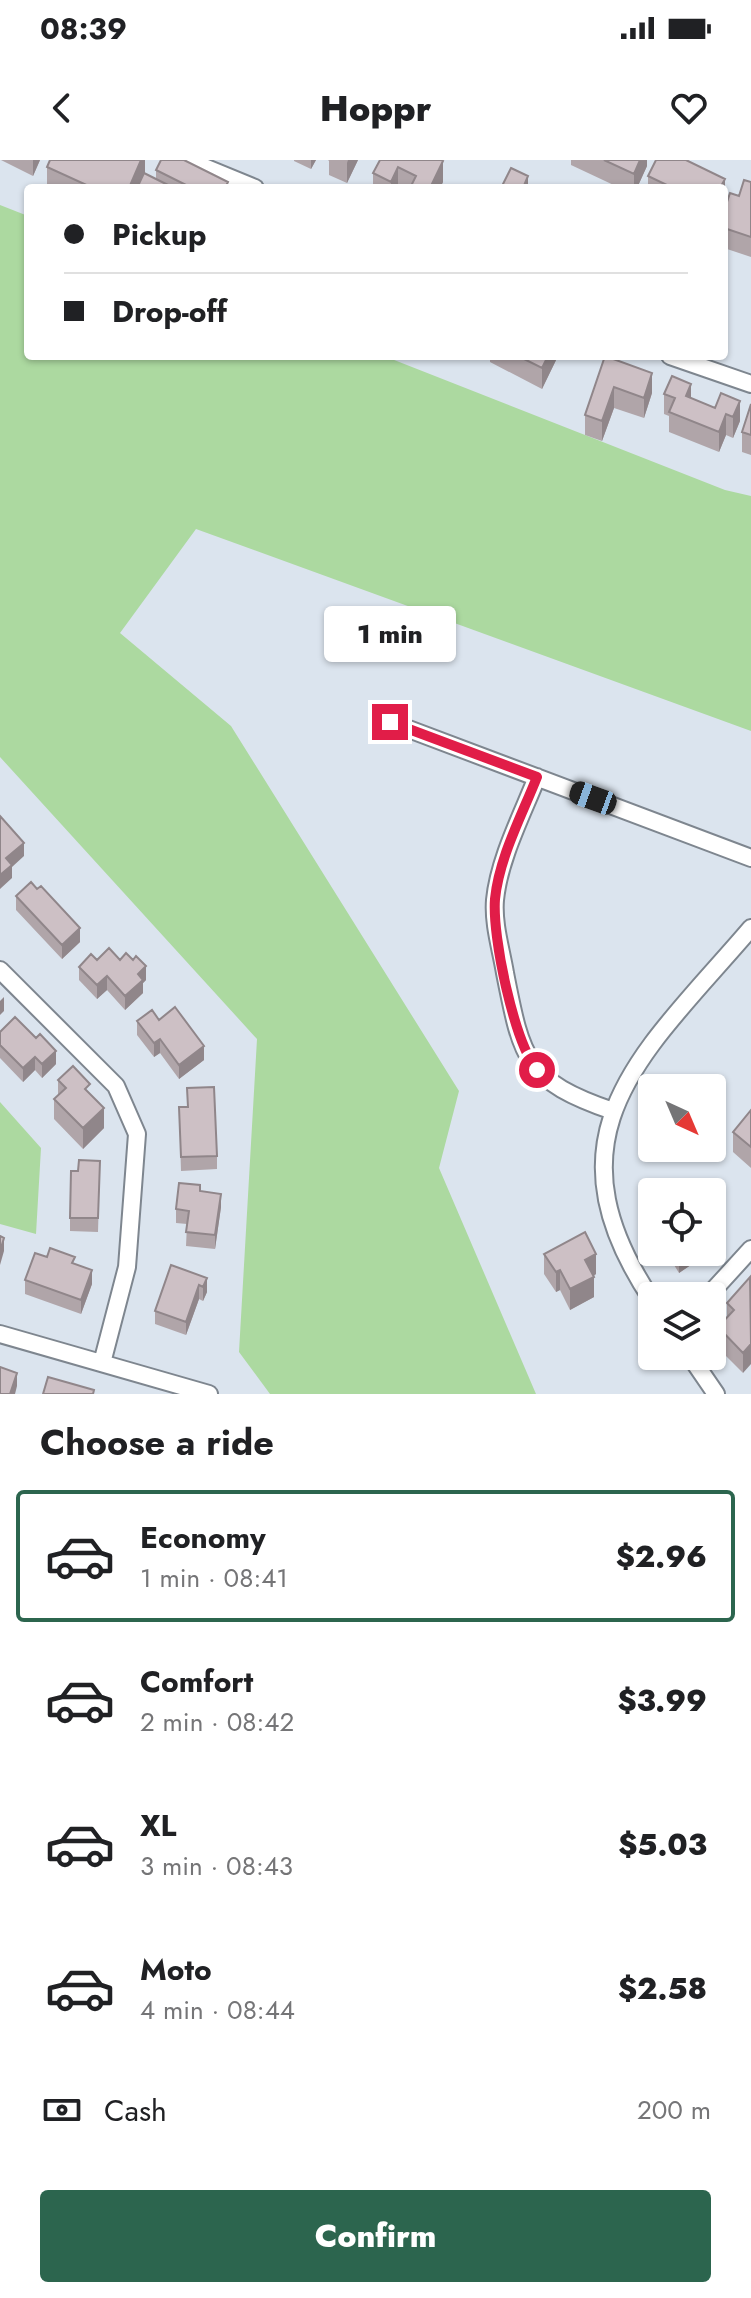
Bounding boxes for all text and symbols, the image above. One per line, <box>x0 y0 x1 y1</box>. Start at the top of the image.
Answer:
text: 08:39 <box>40 7 127 50</box>
text: Hoppr <box>320 82 431 134</box>
icon: back <box>40 86 84 130</box>
icon: heart <box>667 86 711 130</box>
text: Pickup <box>112 213 207 256</box>
text: Drop-off <box>112 290 227 333</box>
callout: 1 min <box>324 606 456 662</box>
text: 1 min <box>357 615 423 653</box>
route end <box>372 704 408 740</box>
car <box>566 779 620 817</box>
route start <box>519 1052 555 1088</box>
north arrow <box>638 1074 726 1162</box>
map controls <box>638 1074 726 1370</box>
button: locate <box>638 1178 726 1266</box>
button: layers <box>638 1282 726 1370</box>
text: Choose a ride <box>40 1416 274 1468</box>
text: Economy <box>140 1516 266 1559</box>
icon: car <box>44 1520 116 1592</box>
text: $2.96 <box>616 1535 707 1578</box>
text: 1 min · 08:41 <box>140 1559 288 1597</box>
text: Comfort <box>140 1660 253 1703</box>
icon: car <box>44 1664 116 1736</box>
text: $3.99 <box>617 1679 707 1722</box>
text: 2 min · 08:42 <box>140 1703 294 1741</box>
text: XL <box>140 1804 176 1847</box>
icon: car <box>44 1808 116 1880</box>
text: $5.03 <box>618 1823 707 1866</box>
text: 3 min · 08:43 <box>140 1847 293 1885</box>
text: Moto <box>140 1948 212 1991</box>
icon: car <box>44 1952 116 2024</box>
text: $2.58 <box>618 1967 707 2010</box>
text: 4 min · 08:44 <box>140 1991 295 2029</box>
icon: cash <box>40 2088 84 2132</box>
text: Cash <box>104 2089 167 2132</box>
text: 200 m <box>637 2091 711 2129</box>
button: Confirm <box>40 2190 711 2282</box>

